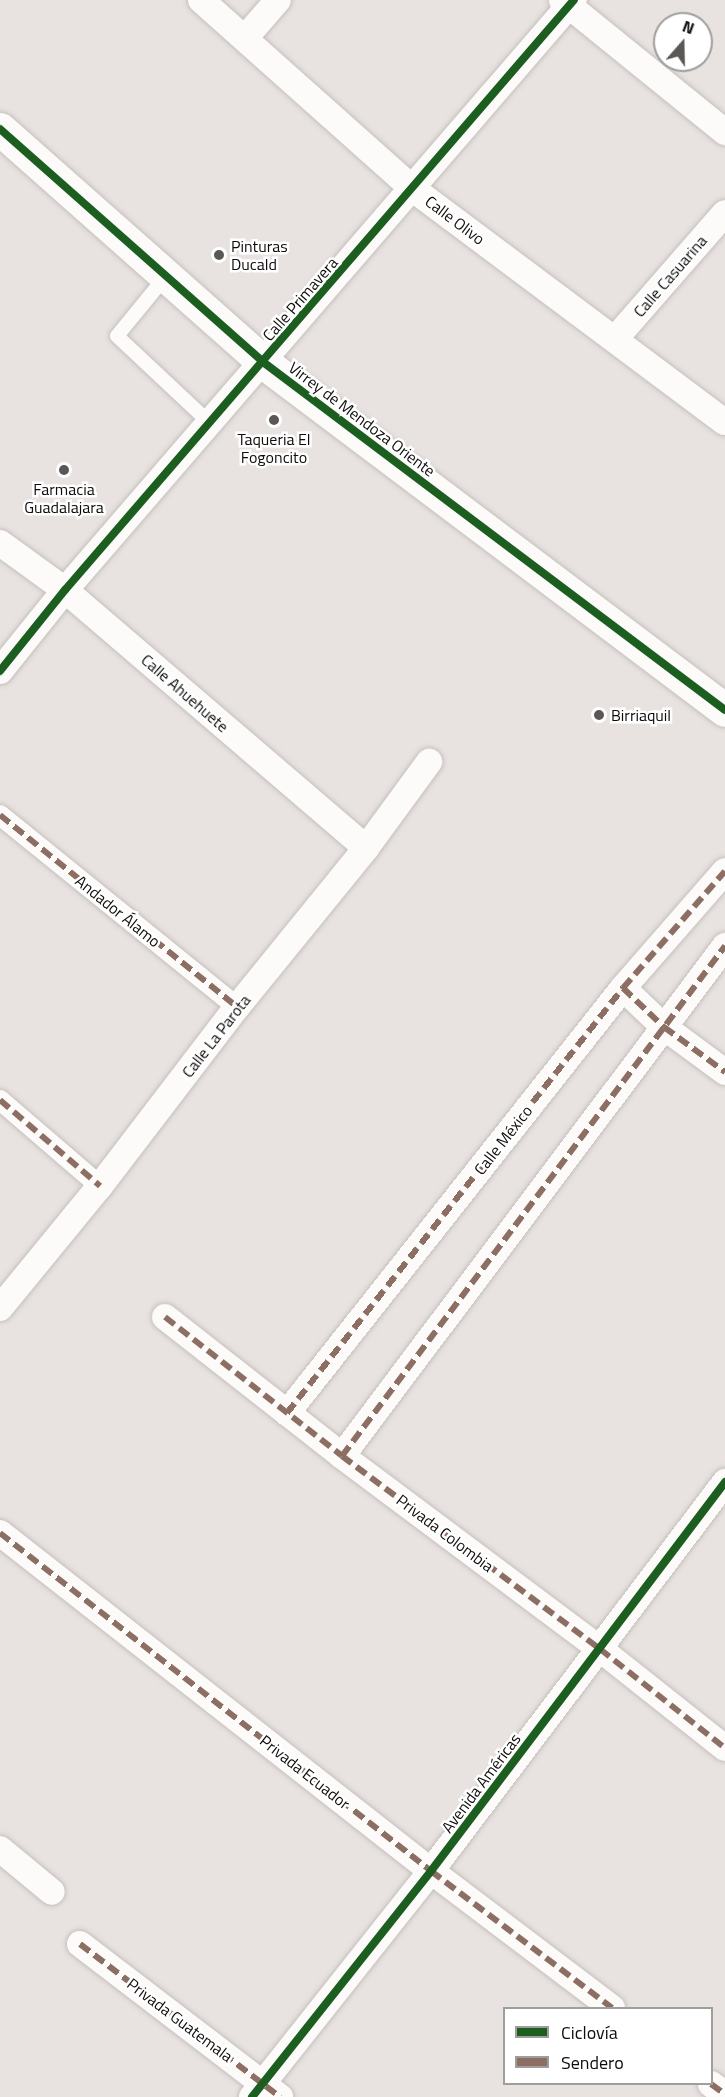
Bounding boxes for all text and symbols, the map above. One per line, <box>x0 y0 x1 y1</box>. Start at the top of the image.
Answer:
north arrow <box>653 12 713 72</box>
text: N <box>679 14 698 40</box>
street label: Calle Olivo <box>421 191 489 249</box>
street label: Calle Casuarina <box>629 231 711 321</box>
place label: Pinturas Ducald <box>231 236 288 274</box>
marker: Pinturas Ducald <box>212 248 226 262</box>
street label: Calle Primavera <box>258 253 342 345</box>
street label: Virrey de Mendoza Oriente <box>285 358 439 480</box>
marker: Taqueria El Fogoncito <box>267 413 281 427</box>
place label: Taqueria El Fogoncito <box>237 429 311 467</box>
marker: Farmacia Guadalajara <box>57 463 71 477</box>
place label: Farmacia Guadalajara <box>24 479 104 517</box>
street label: Calle Ahuehuete <box>137 650 233 736</box>
place label: Birriaquil <box>611 705 671 725</box>
marker: Birriaquil <box>592 708 606 722</box>
street label: Andador Álamo <box>72 871 164 951</box>
street label: Calle La Parota <box>178 991 254 1081</box>
street label: Calle México <box>470 1101 536 1179</box>
street label: Privada Colombia <box>393 1490 497 1576</box>
street label: Avenida Américas <box>437 1730 525 1836</box>
street label: Privada Ecuador <box>256 1731 354 1813</box>
street label: Privada Guatemala <box>123 1974 237 2066</box>
legend <box>503 2007 713 2085</box>
text: Ciclovía <box>561 2019 618 2046</box>
text: Sendero <box>561 2049 624 2076</box>

